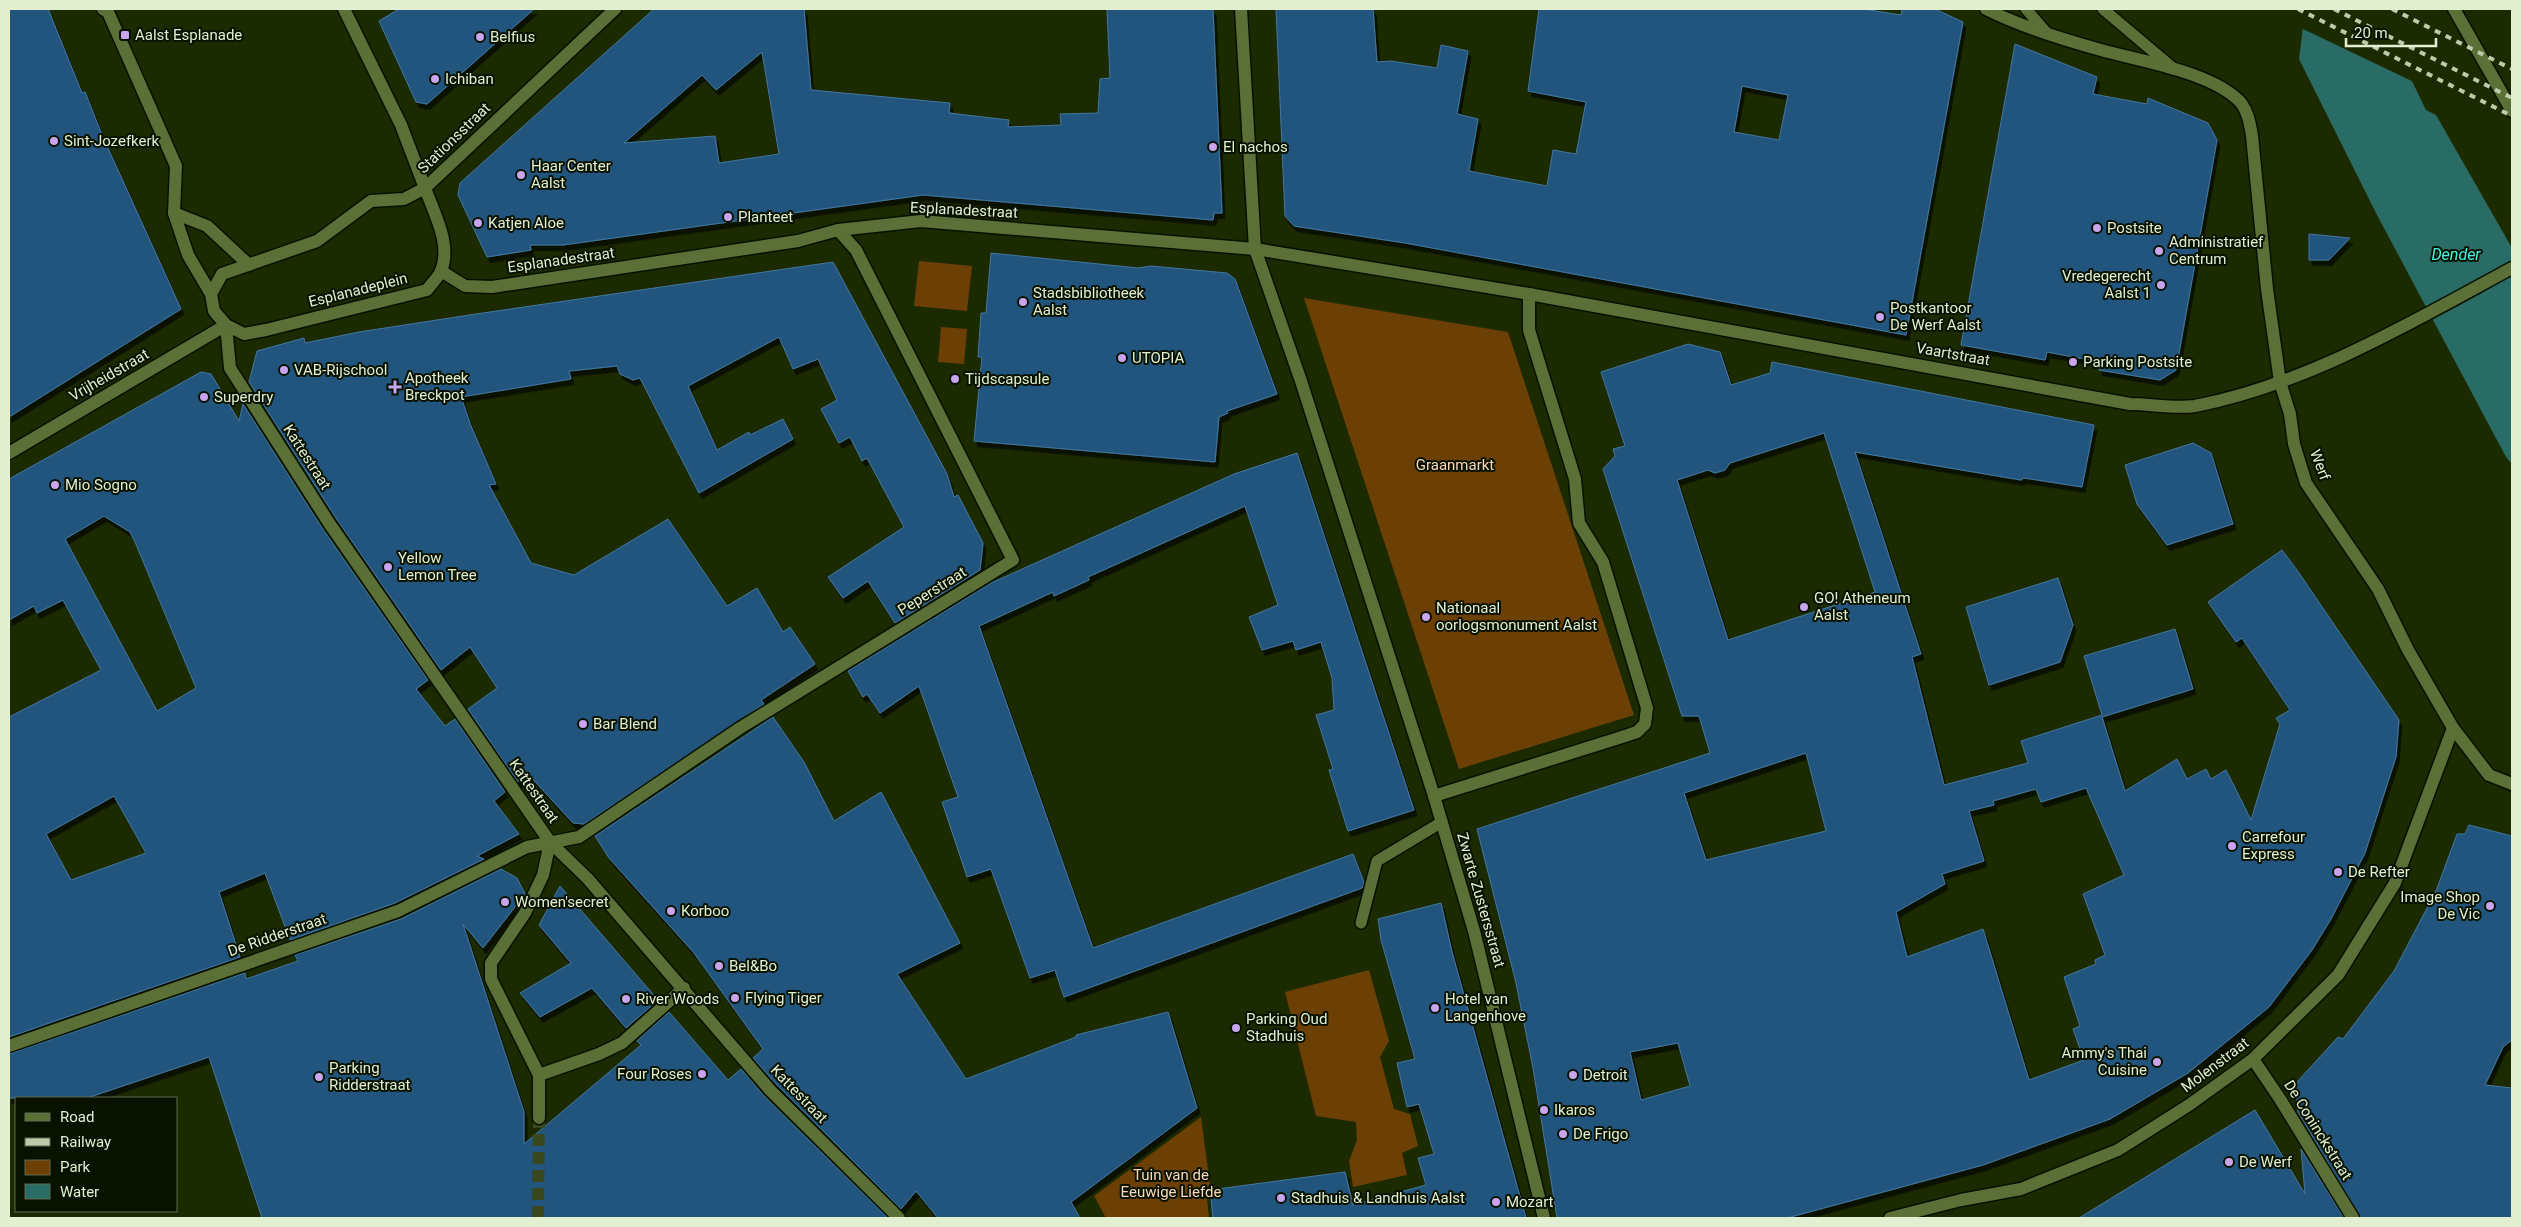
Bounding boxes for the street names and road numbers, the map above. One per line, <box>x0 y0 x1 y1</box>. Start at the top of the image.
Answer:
street label: Stationsstraat <box>414 99 494 177</box>
street label: Esplanadestraat <box>910 198 1018 222</box>
street label: Esplanadestraat <box>506 244 616 276</box>
street label: Esplanadeplein <box>307 269 409 311</box>
street label: Vaartstraat <box>1915 339 1991 369</box>
street label: Vrijheidstraat <box>66 345 152 405</box>
street label: Kattestraat <box>279 421 335 493</box>
street label: Werf <box>2306 447 2334 484</box>
street label: Peperstraat <box>894 563 970 619</box>
street label: Kattestraat <box>505 756 563 827</box>
street label: Zwarte Zustersstraat <box>1453 830 1509 970</box>
street label: De Ridderstraat <box>225 910 329 960</box>
street label: Molenstraat <box>2178 1034 2253 1096</box>
street label: Kattestraat <box>767 1061 831 1127</box>
street label: De Coninckstraat <box>2280 1077 2356 1183</box>

